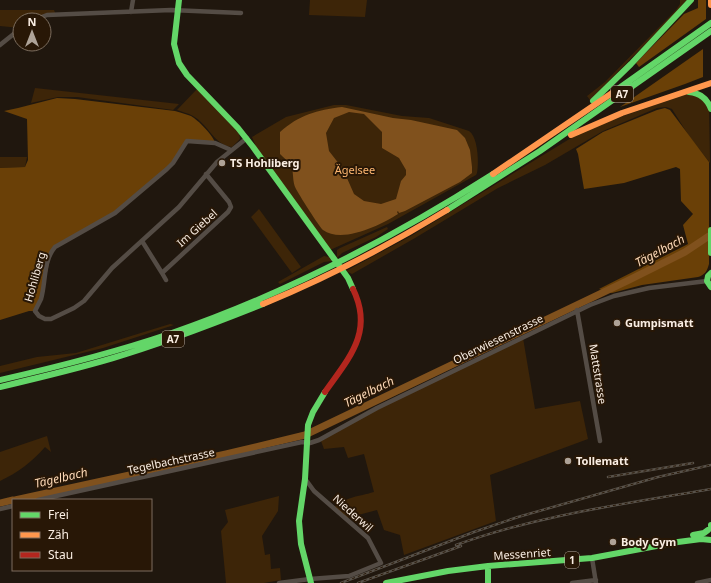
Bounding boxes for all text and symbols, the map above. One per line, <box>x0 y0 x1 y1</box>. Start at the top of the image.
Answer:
north arrow <box>12 12 52 52</box>
text: N <box>28 14 36 29</box>
road number: A7 <box>611 86 633 102</box>
place label: TS Hohliberg <box>230 155 300 170</box>
marker: TS Hohliberg <box>217 158 227 168</box>
park label: Ägelsee <box>335 162 375 177</box>
street label: Im Giebel <box>173 205 220 250</box>
water label: Tägelbach <box>632 230 688 271</box>
street label: Hohliberg <box>20 250 49 304</box>
street label: Oberwiesenstrasse <box>450 310 545 367</box>
place label: Gumpismatt <box>625 315 694 330</box>
marker: Gumpismatt <box>612 318 622 328</box>
road number: A7 <box>162 331 184 347</box>
street label: Mattstrasse <box>586 343 611 405</box>
water label: Tägelbach <box>341 372 397 411</box>
street label: Tegelbachstrasse <box>126 444 216 477</box>
place label: Tollematt <box>576 453 629 468</box>
marker: Tollematt <box>563 456 573 466</box>
water label: Tägelbach <box>33 463 89 492</box>
street label: Niederwil <box>330 491 377 535</box>
legend <box>12 499 152 571</box>
text: Frei <box>48 506 69 523</box>
text: Zäh <box>48 526 69 543</box>
place label: Body Gym <box>621 534 676 549</box>
marker: Body Gym <box>608 537 618 547</box>
street label: Messenriet <box>493 544 551 563</box>
text: Stau <box>48 546 73 563</box>
road number: 1 <box>565 552 579 568</box>

